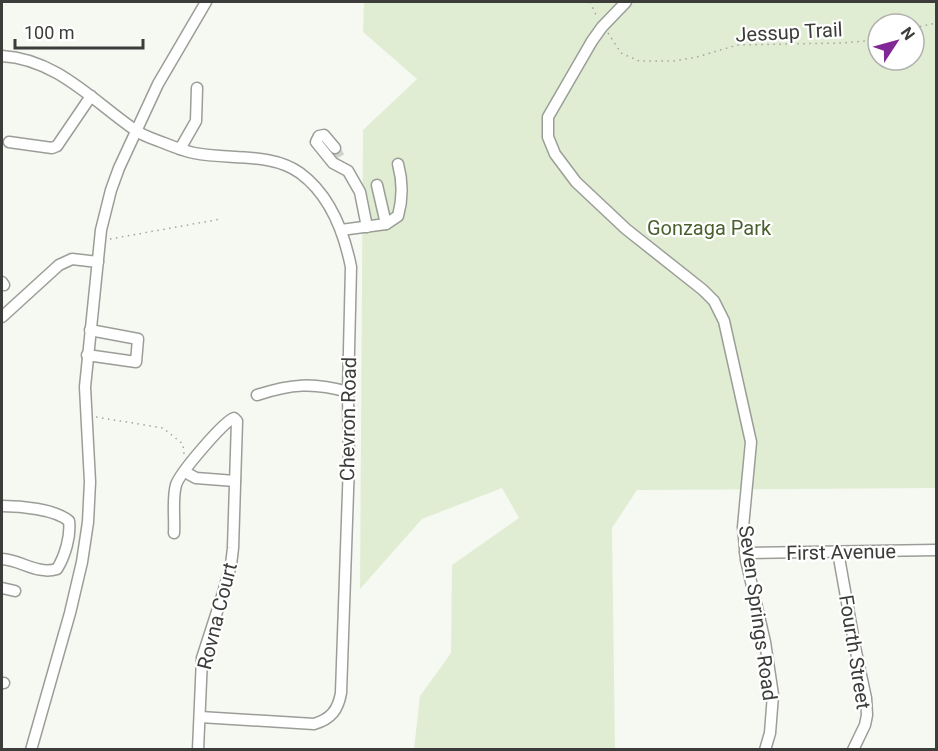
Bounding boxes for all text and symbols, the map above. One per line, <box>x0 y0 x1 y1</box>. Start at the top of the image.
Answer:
scale bar <box>15 12 142 50</box>
north arrow <box>866 12 926 72</box>
street label: Jessup Trail <box>735 17 843 47</box>
text: 100 m <box>24 22 75 43</box>
text: N <box>897 23 919 44</box>
park label: Gonzaga Park <box>647 216 772 240</box>
street label: Chevron Road <box>335 357 361 481</box>
street label: Seven Springs Road <box>734 524 782 702</box>
street label: First Avenue <box>786 539 896 565</box>
street label: Rovna Court <box>192 560 242 672</box>
street label: Fourth Street <box>834 593 876 711</box>

